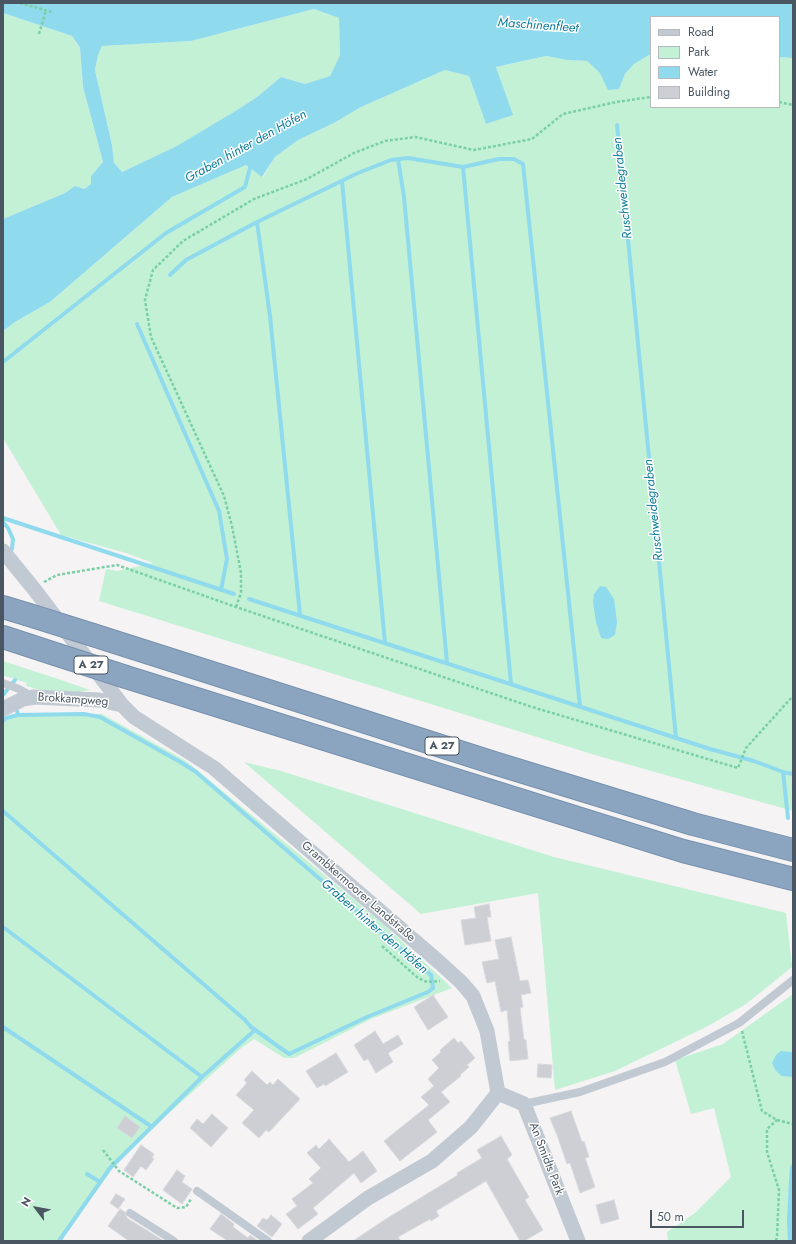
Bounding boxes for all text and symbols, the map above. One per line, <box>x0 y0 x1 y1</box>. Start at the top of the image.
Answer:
water label: Maschinenfleet <box>497 15 579 37</box>
legend <box>650 16 780 108</box>
text: Road <box>688 23 714 41</box>
text: Park <box>688 43 709 61</box>
text: Water <box>688 63 718 81</box>
text: Building <box>688 83 730 101</box>
water label: Graben hinter den Höfen <box>182 107 310 187</box>
water label: Ruschweidegraben <box>610 136 636 240</box>
water label: Ruschweidegraben <box>641 458 667 562</box>
road number: A 27 <box>74 656 108 674</box>
street label: Brokkampweg <box>37 690 109 710</box>
road number: A 27 <box>425 737 459 755</box>
street label: Grambkermoorer Landstraße <box>298 839 418 945</box>
water label: Graben hinter den Höfen <box>317 876 431 978</box>
street label: An Smidts Park <box>526 1121 566 1197</box>
north arrow <box>16 1188 56 1228</box>
text: N <box>17 1194 35 1210</box>
scale bar <box>652 1202 746 1228</box>
text: 50 m <box>657 1208 684 1226</box>

